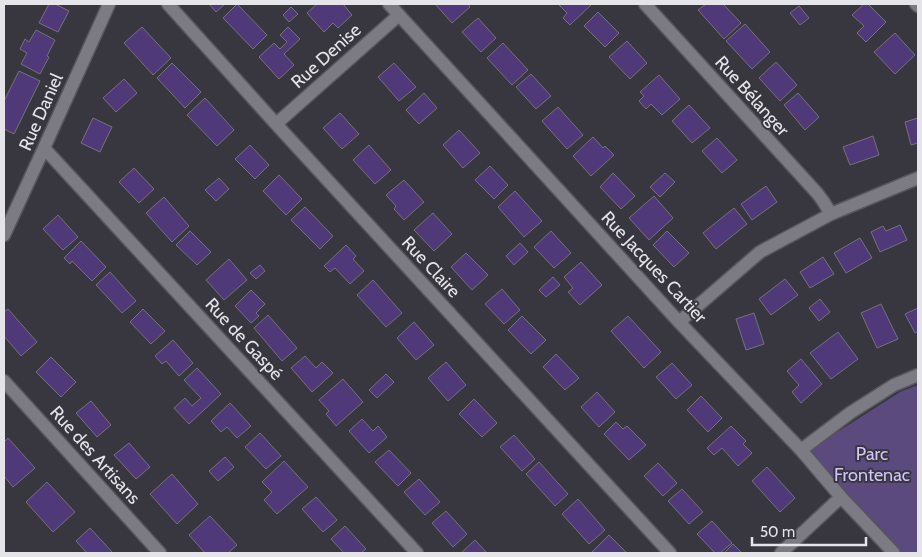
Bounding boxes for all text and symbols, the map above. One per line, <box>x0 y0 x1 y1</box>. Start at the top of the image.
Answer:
street label: Rue Denise <box>287 19 365 93</box>
street label: Rue Bélanger <box>710 51 794 141</box>
street label: Rue Daniel <box>14 69 68 154</box>
street label: Rue Jacques Cartier <box>597 207 712 328</box>
street label: Rue Claire <box>397 232 465 302</box>
street label: Rue de Gaspé <box>200 293 288 385</box>
street label: Rue des Artisans <box>45 401 145 509</box>
park label: Parc Frontenac <box>834 443 910 486</box>
scale bar <box>752 514 866 546</box>
text: 50 m <box>760 523 795 541</box>

